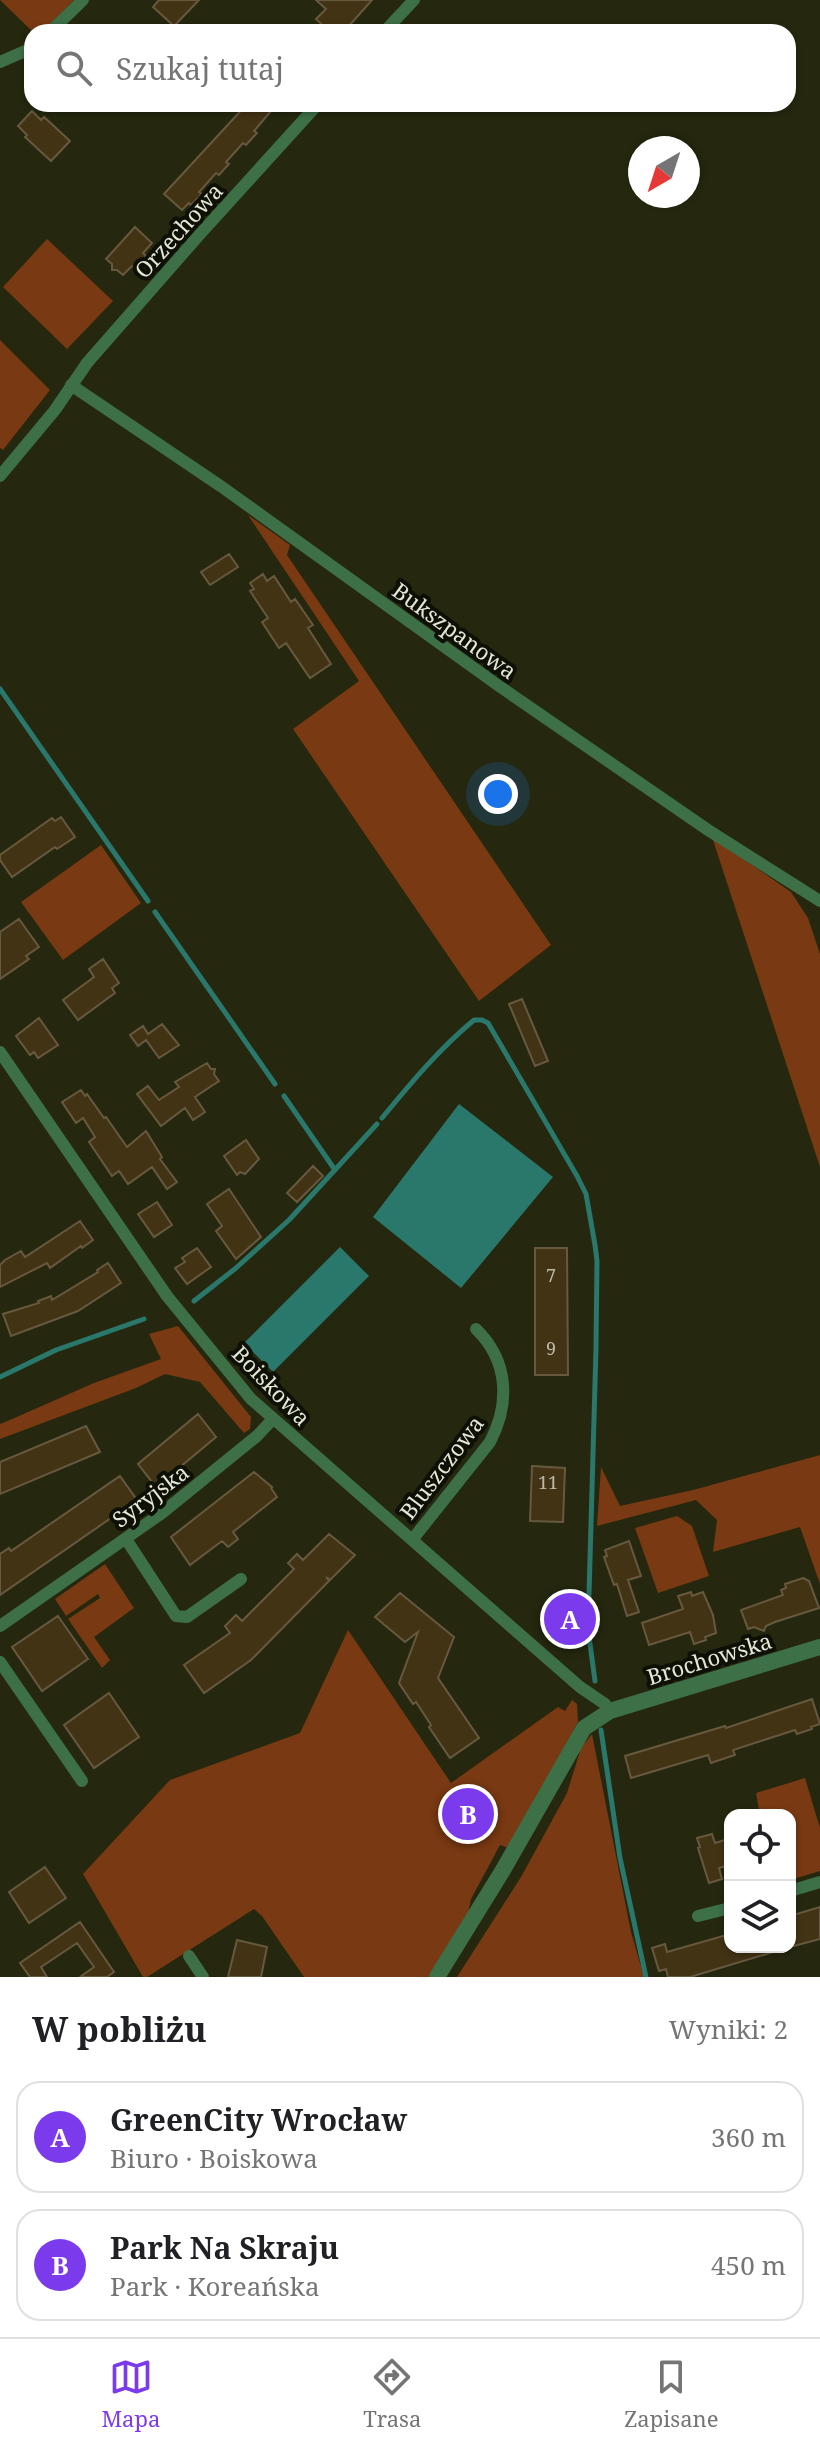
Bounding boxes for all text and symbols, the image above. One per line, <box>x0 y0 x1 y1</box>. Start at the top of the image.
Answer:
search box <box>24 24 796 112</box>
icon: search <box>52 46 96 90</box>
text: Szukaj tutaj <box>116 48 284 89</box>
north arrow <box>628 136 700 208</box>
street label: Orzechowa <box>127 176 229 284</box>
street label: Bukszpanowa <box>387 575 523 685</box>
your location <box>478 774 518 814</box>
house number: 7 <box>546 1263 556 1287</box>
house number: 9 <box>546 1336 556 1360</box>
street label: Boiskowa <box>226 1338 318 1432</box>
street label: Bluszczowa <box>392 1409 490 1525</box>
street label: Syryjska <box>106 1456 194 1534</box>
house number: 11 <box>538 1470 558 1494</box>
pin: A <box>544 1589 596 1649</box>
street label: Brochowska <box>643 1625 775 1691</box>
pin: B <box>442 1784 494 1844</box>
map controls <box>724 1809 796 1953</box>
button: locate <box>724 1809 796 1881</box>
button: layers <box>724 1881 796 1953</box>
text: W pobliżu <box>32 2006 207 2052</box>
text: Wyniki: 2 <box>669 2011 788 2047</box>
text: GreenCity Wrocław <box>110 2099 407 2140</box>
text: A <box>50 2119 70 2155</box>
text: 360 m <box>711 2119 786 2155</box>
text: Biuro · Boiskowa <box>110 2140 318 2176</box>
text: Park Na Skraju <box>110 2227 339 2268</box>
text: B <box>51 2247 69 2283</box>
text: 450 m <box>711 2247 786 2283</box>
text: Park · Koreańska <box>110 2268 320 2304</box>
tab: Mapa <box>101 2355 160 2433</box>
tab: Trasa <box>363 2355 421 2433</box>
tab: Zapisane <box>624 2355 719 2433</box>

